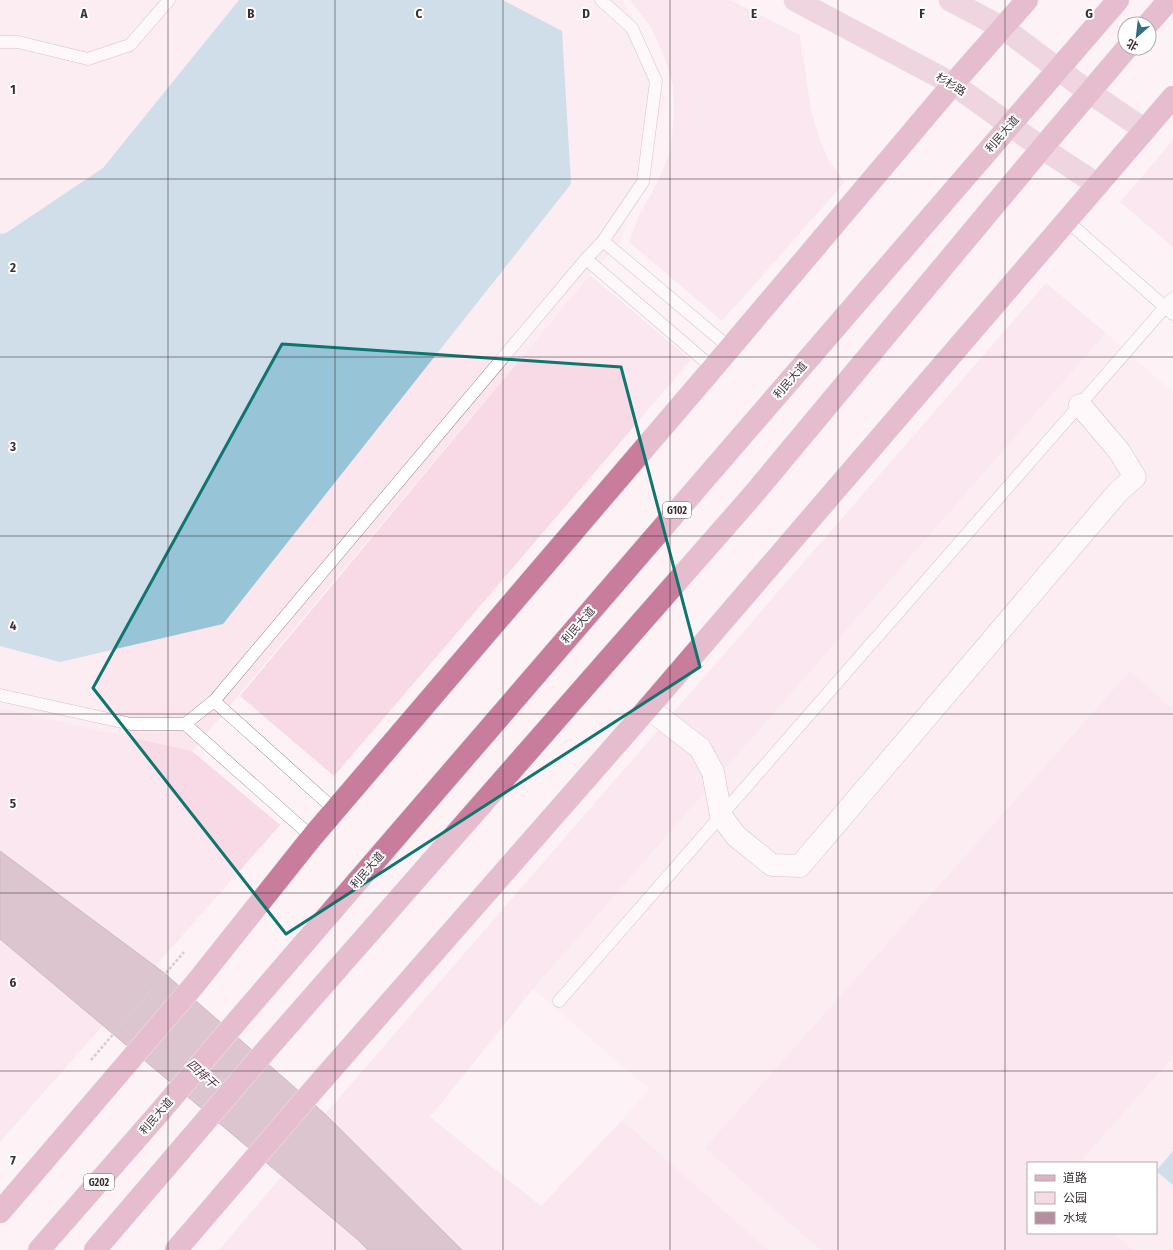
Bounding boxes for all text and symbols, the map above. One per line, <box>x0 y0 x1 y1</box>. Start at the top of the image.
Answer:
text: A <box>79 6 88 21</box>
text: B <box>247 6 255 21</box>
text: C <box>416 6 423 21</box>
text: D <box>582 6 590 21</box>
text: E <box>751 6 757 21</box>
text: F <box>919 6 925 21</box>
text: G <box>1085 6 1093 21</box>
north arrow <box>1117 16 1157 56</box>
text: 北 <box>1125 36 1140 53</box>
street label: 杉杉路 <box>933 70 968 99</box>
text: 1 <box>10 82 16 97</box>
street label: 利民大道 <box>983 113 1022 155</box>
text: 2 <box>9 260 16 275</box>
street label: 利民大道 <box>771 359 810 401</box>
text: 3 <box>9 439 16 454</box>
road number: G102 <box>663 502 691 518</box>
street label: 利民大道 <box>559 604 598 646</box>
text: 4 <box>10 618 17 633</box>
text: 5 <box>10 796 16 811</box>
street label: 利民大道 <box>348 849 387 891</box>
text: 6 <box>10 975 17 990</box>
water label: 四排干 <box>184 1057 222 1093</box>
street label: 利民大道 <box>137 1095 176 1137</box>
text: 7 <box>10 1153 16 1168</box>
legend <box>1027 1162 1157 1234</box>
text: 道路 <box>1063 1171 1087 1185</box>
road number: G202 <box>84 1174 114 1190</box>
text: 公园 <box>1063 1191 1087 1205</box>
text: 水域 <box>1063 1211 1087 1225</box>

